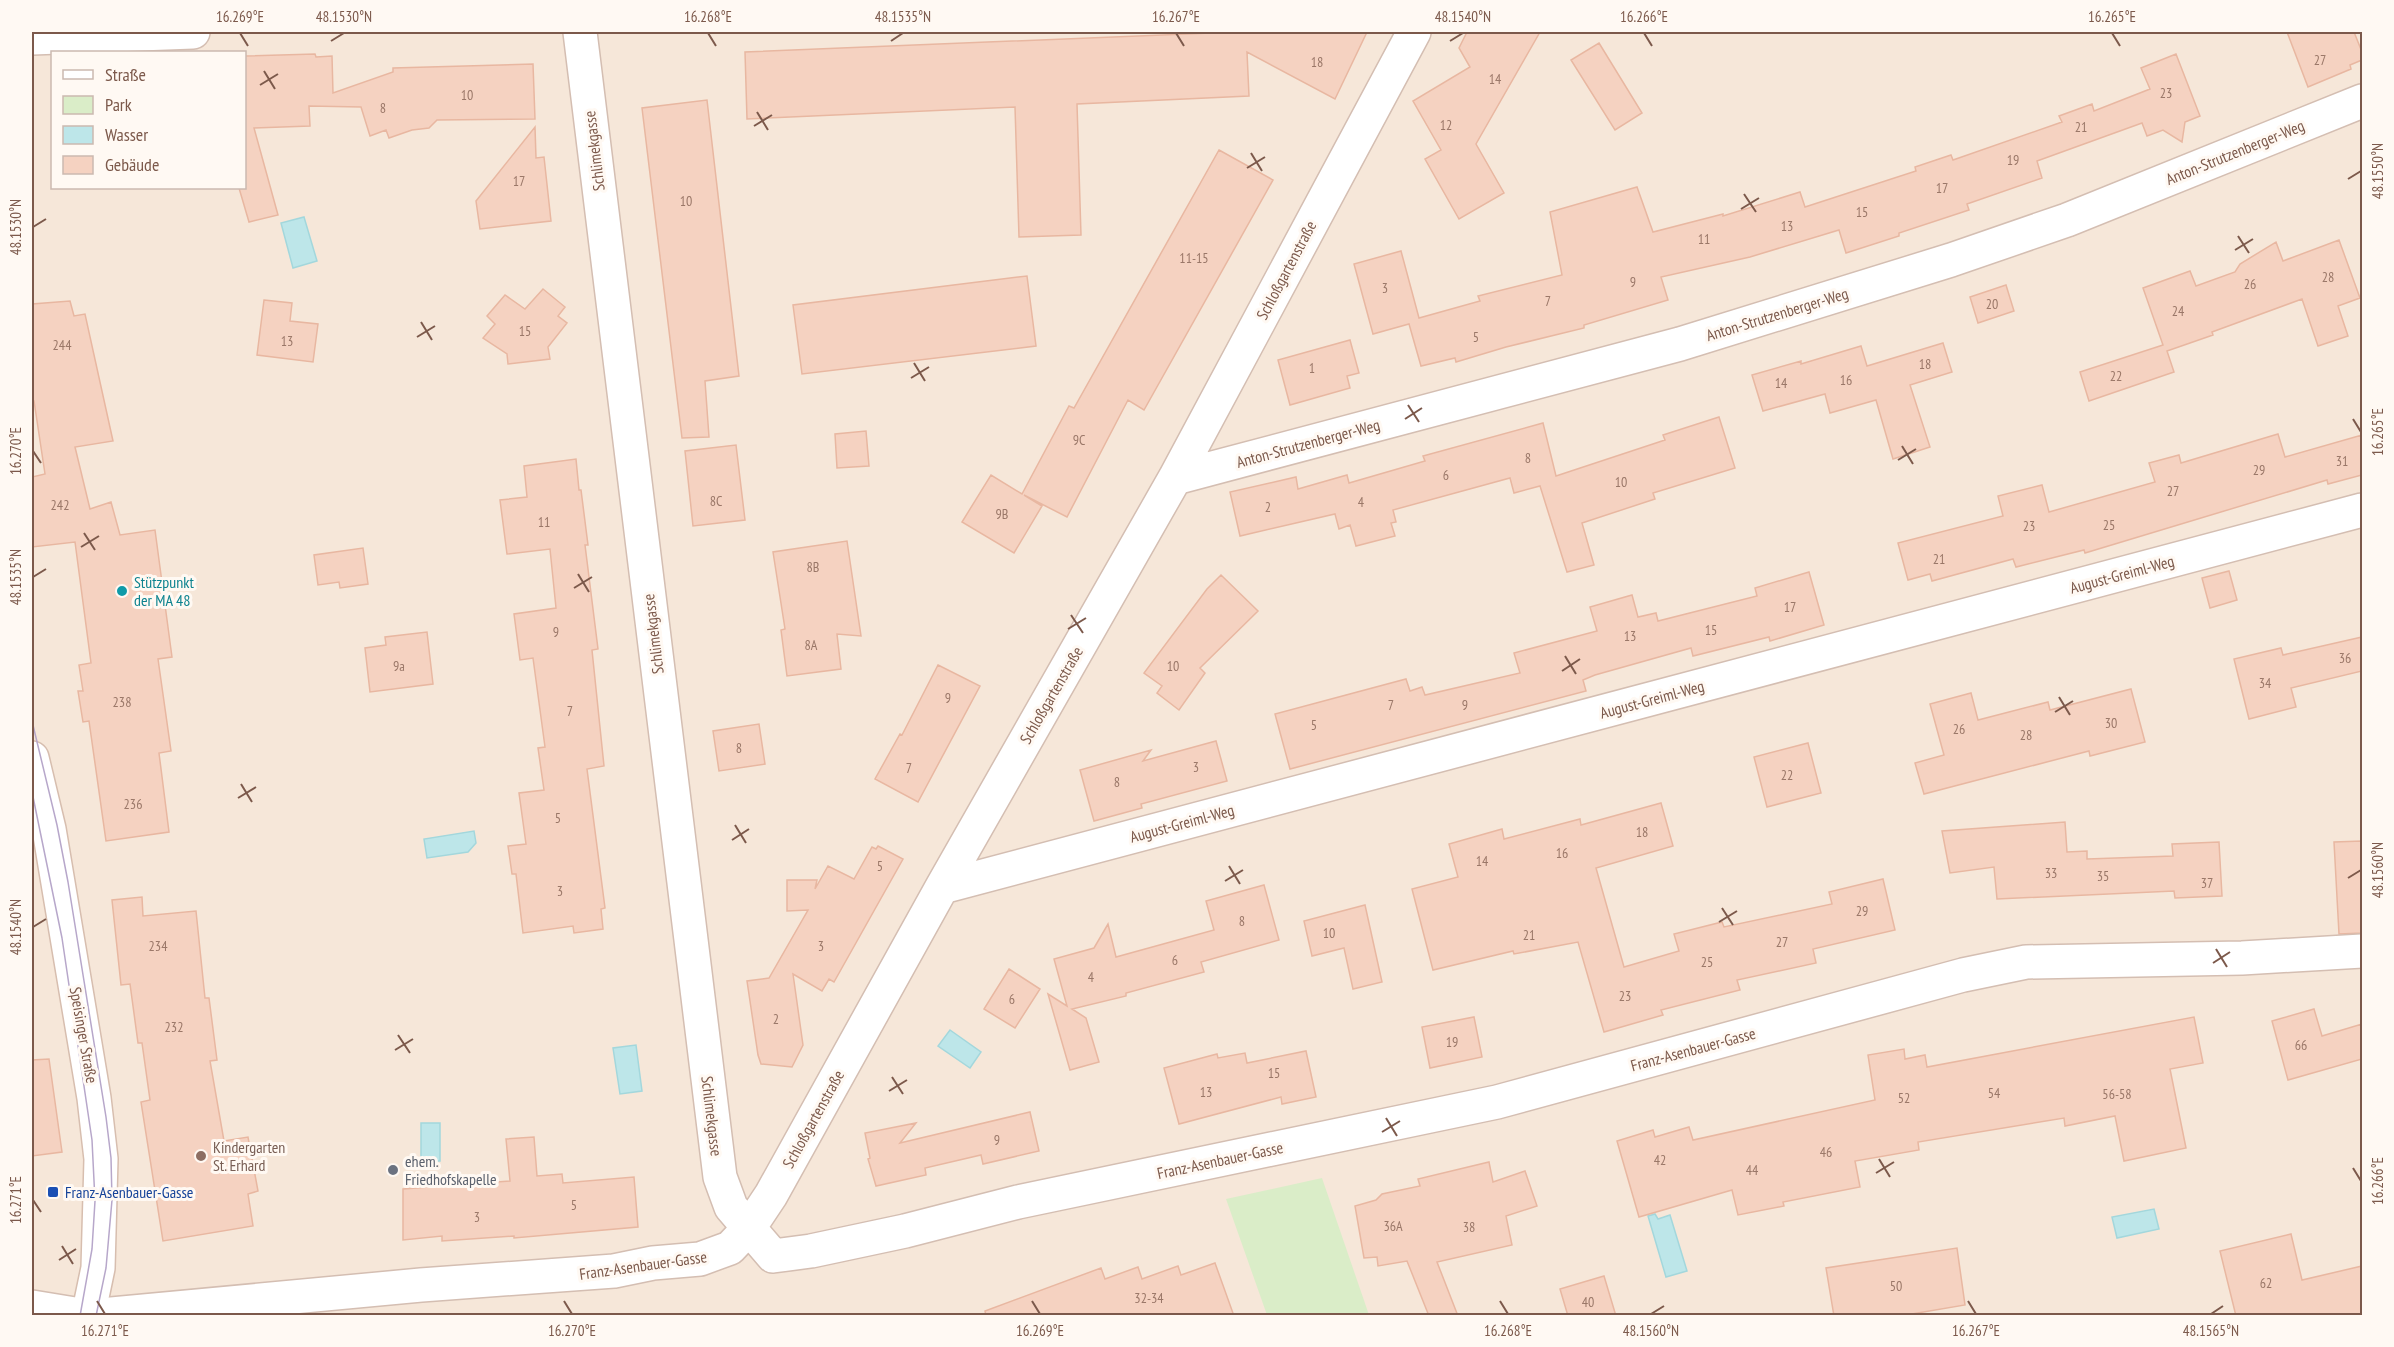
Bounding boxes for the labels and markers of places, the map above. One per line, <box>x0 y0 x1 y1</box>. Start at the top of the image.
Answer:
place label: Stützpunkt der MA 48 <box>134 572 194 610</box>
marker: Stützpunkt der MA 48 <box>115 584 129 598</box>
place label: Kindergarten St. Erhard <box>213 1137 285 1175</box>
marker: Kindergarten St. Erhard <box>194 1149 208 1163</box>
place label: ehem. Friedhofskapelle <box>405 1151 497 1189</box>
marker: ehem. Friedhofskapelle <box>386 1163 400 1177</box>
place label: Franz-Asenbauer-Gasse <box>65 1182 193 1202</box>
marker: Franz-Asenbauer-Gasse <box>46 1185 60 1199</box>

